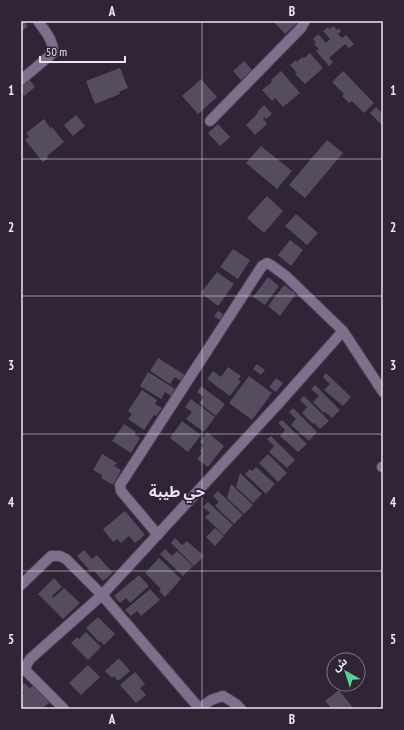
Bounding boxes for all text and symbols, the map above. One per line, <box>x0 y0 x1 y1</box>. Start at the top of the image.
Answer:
text: A <box>108 3 116 20</box>
text: B <box>289 3 295 20</box>
scale bar <box>40 38 125 64</box>
text: 50 m <box>46 44 67 59</box>
text: 1 <box>8 82 14 99</box>
text: 1 <box>390 82 396 99</box>
text: 2 <box>8 219 14 236</box>
text: 2 <box>390 219 396 236</box>
text: 3 <box>8 357 14 374</box>
text: 3 <box>390 357 396 374</box>
district label: حي طيبة <box>149 482 205 503</box>
text: 4 <box>8 494 15 511</box>
text: 4 <box>390 494 397 511</box>
text: 5 <box>8 631 14 648</box>
text: 5 <box>390 631 396 648</box>
north arrow <box>326 652 366 692</box>
text: ش <box>329 654 350 674</box>
text: A <box>108 711 116 728</box>
text: B <box>289 711 295 728</box>

